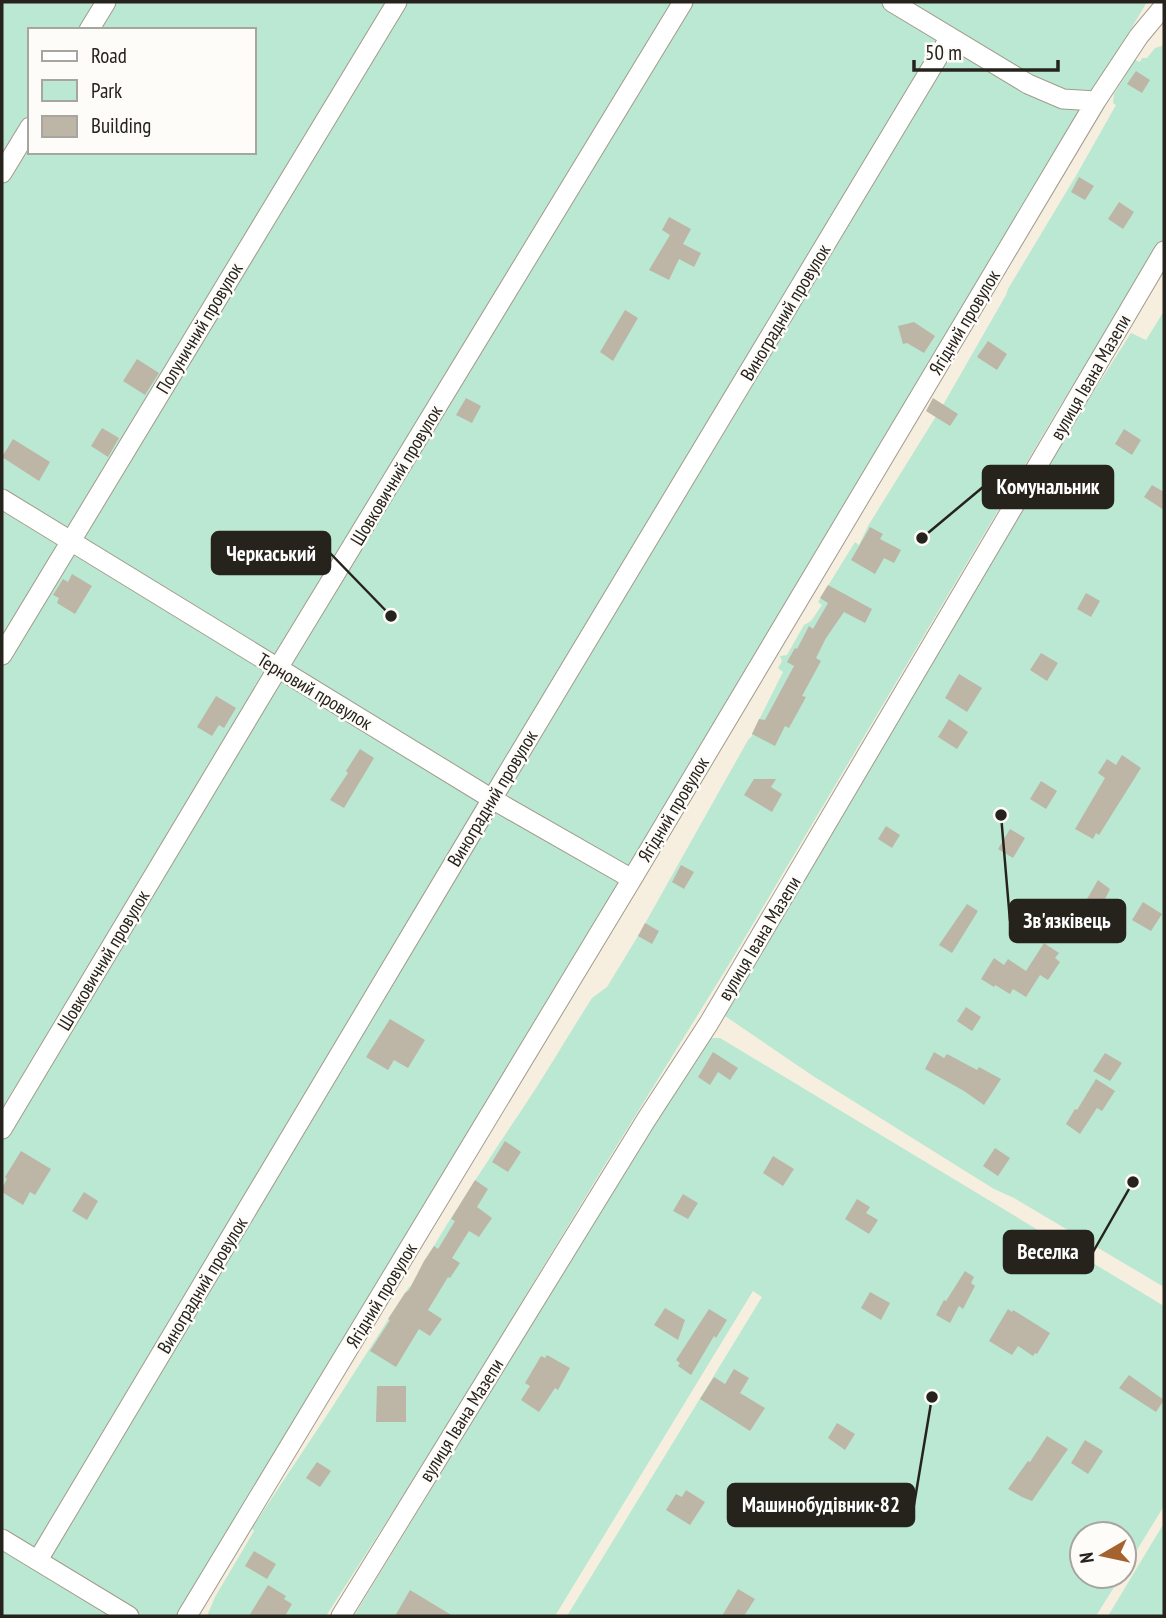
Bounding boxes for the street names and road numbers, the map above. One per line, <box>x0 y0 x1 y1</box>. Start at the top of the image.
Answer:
street label: Виноградний провулок <box>735 239 836 385</box>
street label: Полуничний провулок <box>150 258 248 398</box>
street label: Ягідний провулок <box>923 265 1005 379</box>
street label: вулиця Івана Мазепи <box>1044 310 1136 444</box>
street label: Шовковичний провулок <box>345 400 448 550</box>
street label: Терновий провулок <box>253 647 377 735</box>
street label: Виноградний провулок <box>442 725 543 871</box>
street label: Ягідний провулок <box>632 752 714 866</box>
street label: вулиця Івана Мазепи <box>712 872 806 1004</box>
street label: Шовковичний провулок <box>52 885 155 1035</box>
street label: Виноградний провулок <box>152 1212 253 1358</box>
street label: Ягідний провулок <box>340 1238 422 1352</box>
street label: вулиця Івана Мазепи <box>414 1354 508 1486</box>

